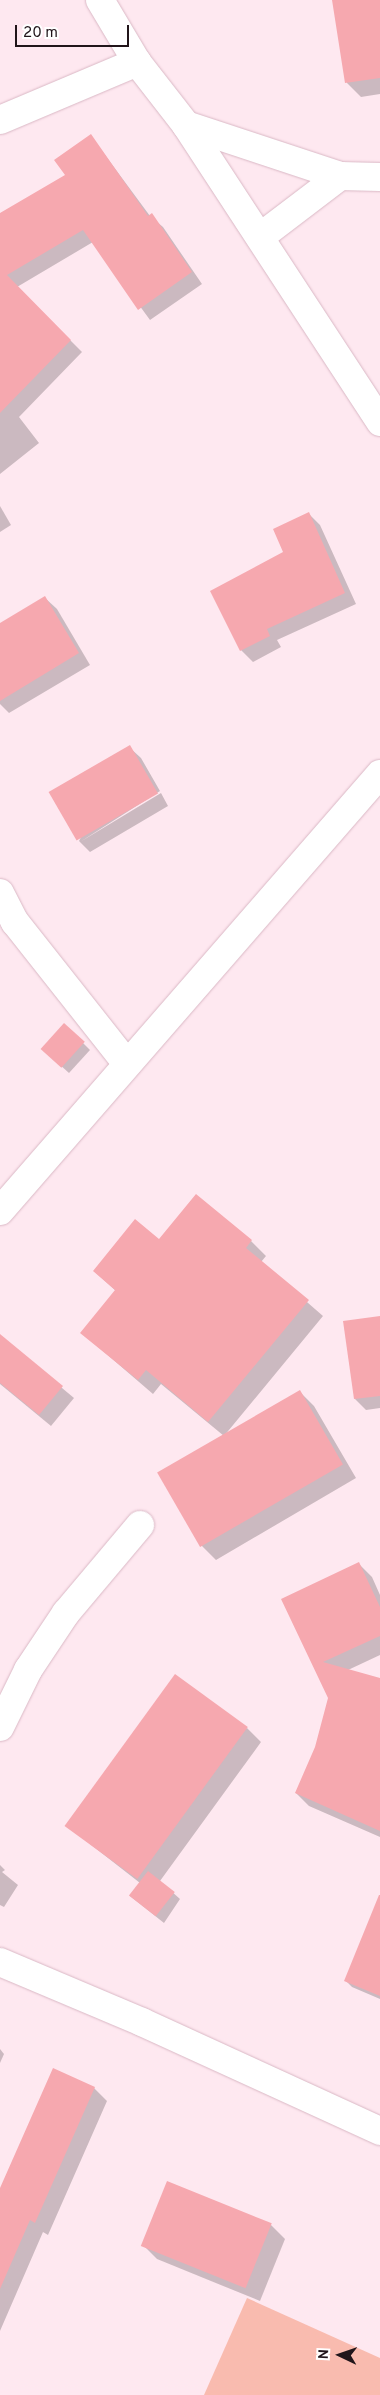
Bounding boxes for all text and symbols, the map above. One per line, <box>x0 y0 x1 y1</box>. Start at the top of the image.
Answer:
scale bar <box>18 15 131 47</box>
text: 20 m <box>23 24 58 43</box>
north arrow <box>315 2330 365 2380</box>
text: N <box>316 2349 333 2360</box>

